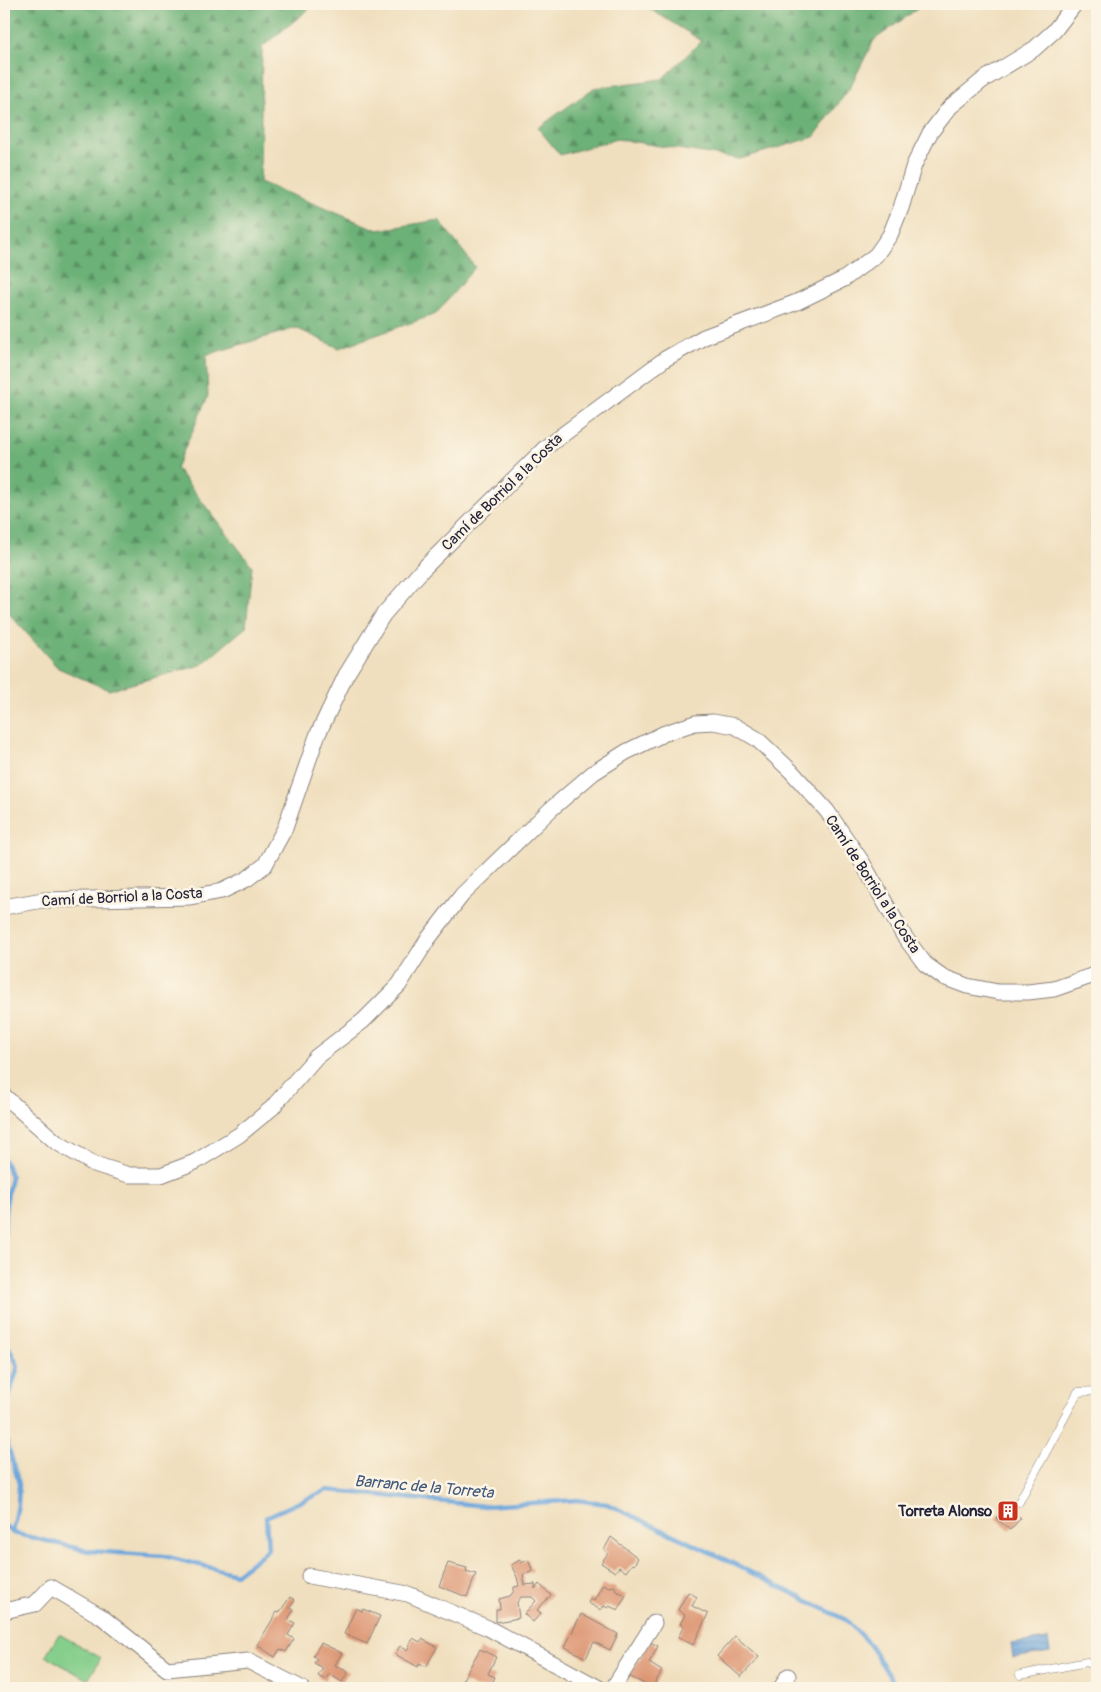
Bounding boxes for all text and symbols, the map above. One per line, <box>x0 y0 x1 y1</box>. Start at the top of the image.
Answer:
street label: Camí de Borriol a la Costa <box>438 430 567 555</box>
street label: Camí de Borriol a la Costa <box>821 812 924 957</box>
street label: Camí de Borriol a la Costa <box>41 884 203 911</box>
water label: Barranc de la Torreta <box>354 1471 496 1503</box>
building icon: Torreta Alonso <box>996 1499 1020 1523</box>
place label: Torreta Alonso <box>897 1502 992 1521</box>

